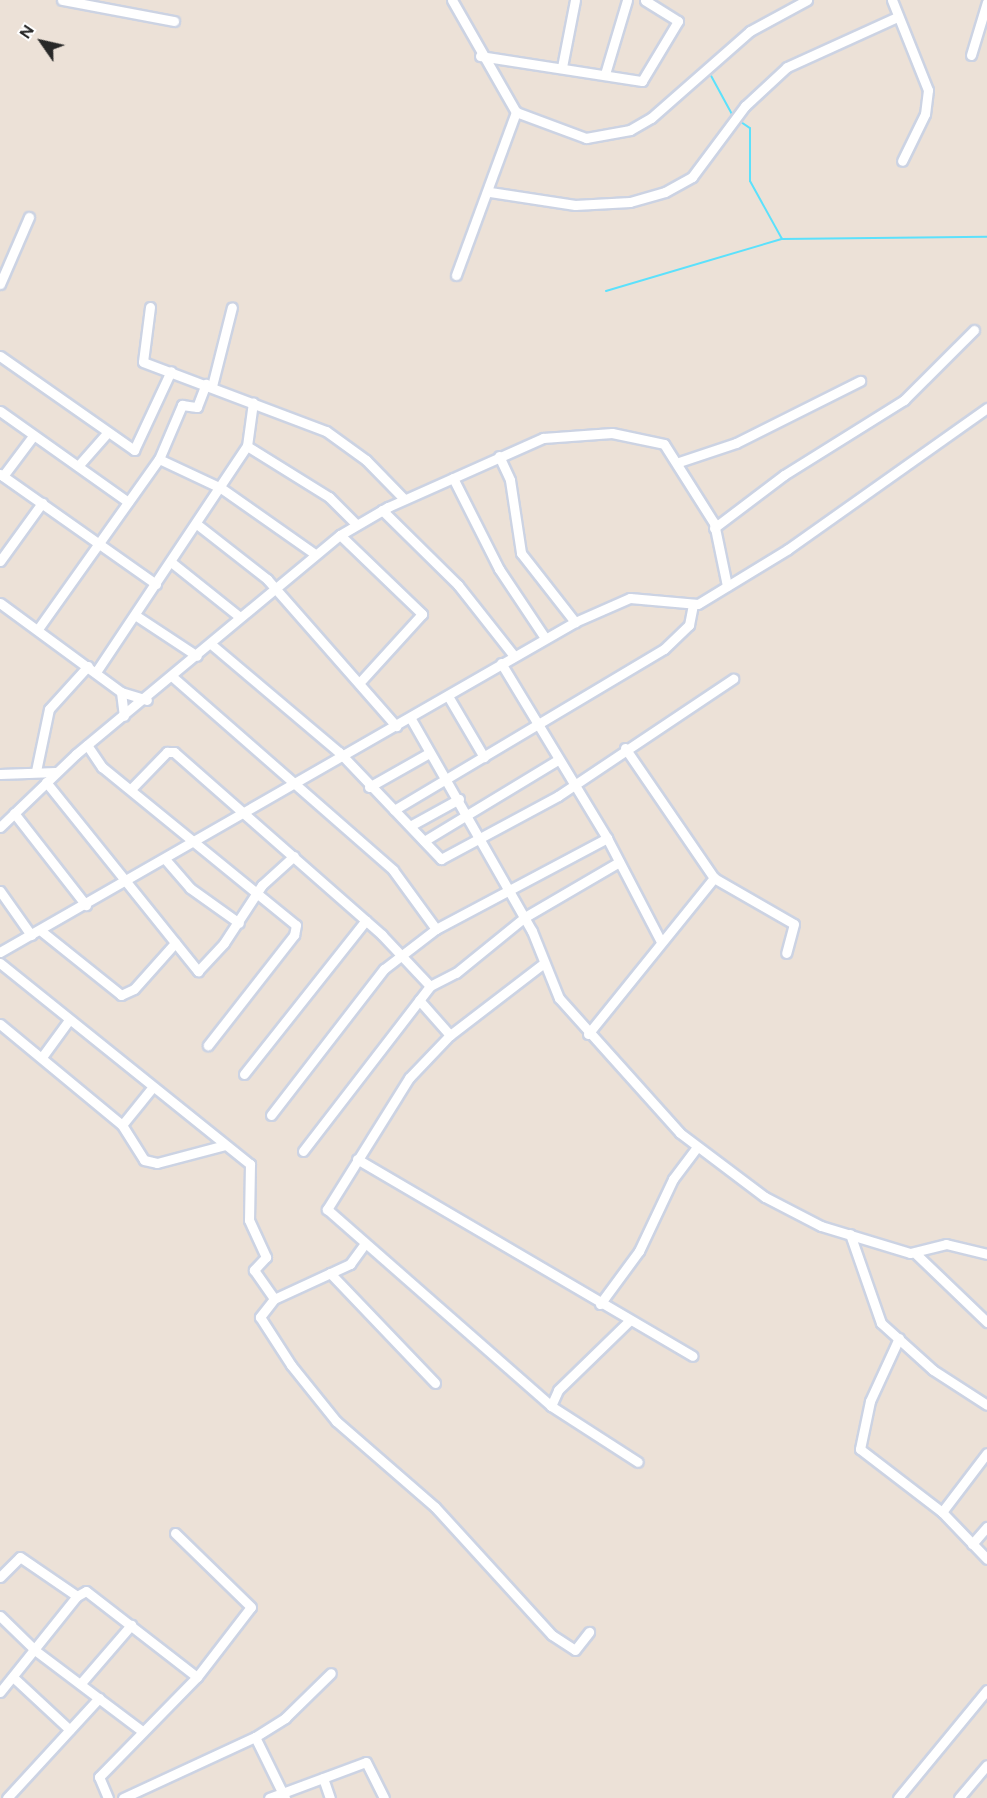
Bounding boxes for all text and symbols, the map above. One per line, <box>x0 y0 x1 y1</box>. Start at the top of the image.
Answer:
north arrow <box>12 12 72 72</box>
text: N <box>15 21 38 42</box>

